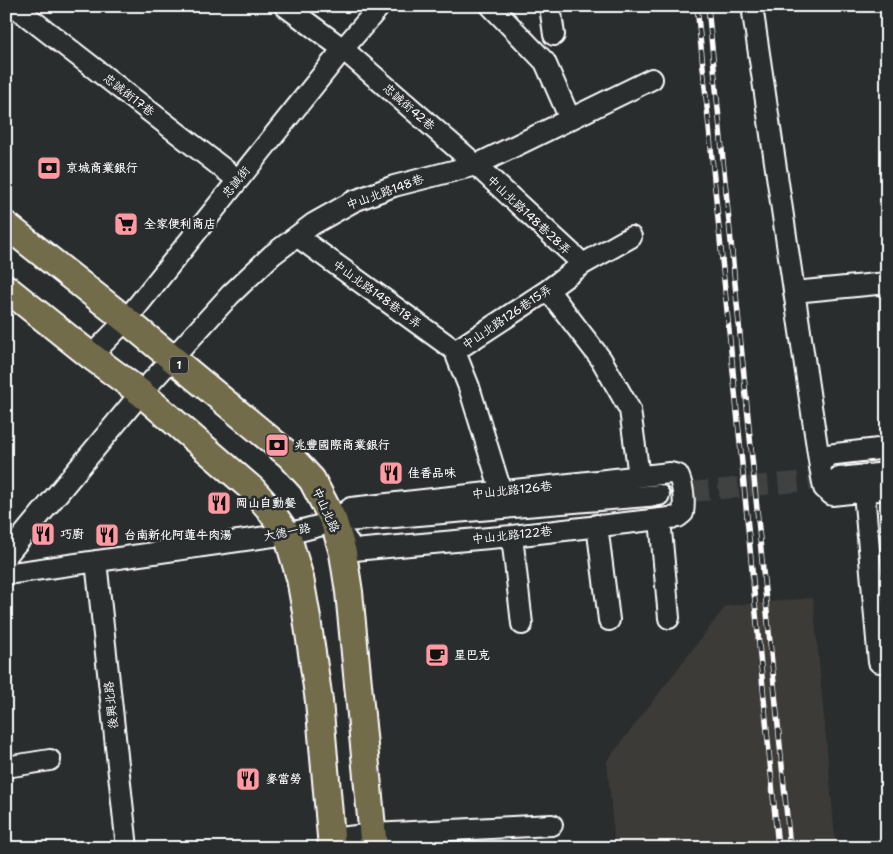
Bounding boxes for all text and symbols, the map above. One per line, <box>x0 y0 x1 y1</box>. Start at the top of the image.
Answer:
street label: 忠誠街17巷 <box>100 70 158 120</box>
street label: 忠誠街42巷 <box>380 80 438 134</box>
bank icon: 京城商業銀行 <box>36 155 62 181</box>
place label: 京城商業銀行 <box>66 160 138 176</box>
street label: 忠誠街 <box>218 163 254 201</box>
street label: 中山北路148巷 <box>344 171 426 213</box>
street label: 中山北路148巷28弄 <box>484 172 574 258</box>
supermarket icon: 全家便利商店 <box>113 211 139 237</box>
place label: 全家便利商店 <box>144 216 216 232</box>
street label: 中山北路148巷18弄 <box>329 256 425 332</box>
street label: 中山北路126巷15弄 <box>459 281 555 353</box>
road number: 1 <box>170 356 188 374</box>
bank icon: 兆豐國際商業銀行 <box>264 432 290 458</box>
place label: 兆豐國際商業銀行 <box>294 437 390 453</box>
restaurant icon: 佳香品味 <box>378 460 404 486</box>
place label: 佳香品味 <box>408 465 456 481</box>
street label: 中山北路126巷 <box>471 478 553 502</box>
street label: 中山北路 <box>309 485 343 535</box>
restaurant icon: 岡山自動餐 <box>206 490 232 516</box>
place label: 岡山自動餐 <box>236 495 296 511</box>
street label: 大德一路 <box>262 520 312 544</box>
restaurant icon: 巧廚 <box>30 521 56 547</box>
restaurant icon: 台南新化阿蓮牛肉湯 <box>94 522 120 548</box>
street label: 中山北路122巷 <box>471 523 553 547</box>
place label: 巧廚 <box>60 526 84 542</box>
place label: 台南新化阿蓮牛肉湯 <box>124 527 232 543</box>
cafe icon: 星巴克 <box>424 642 450 668</box>
place label: 星巴克 <box>454 647 490 663</box>
street label: 後興北路 <box>101 680 121 730</box>
restaurant icon: 麥當勞 <box>235 766 261 792</box>
place label: 麥當勞 <box>266 771 302 787</box>

